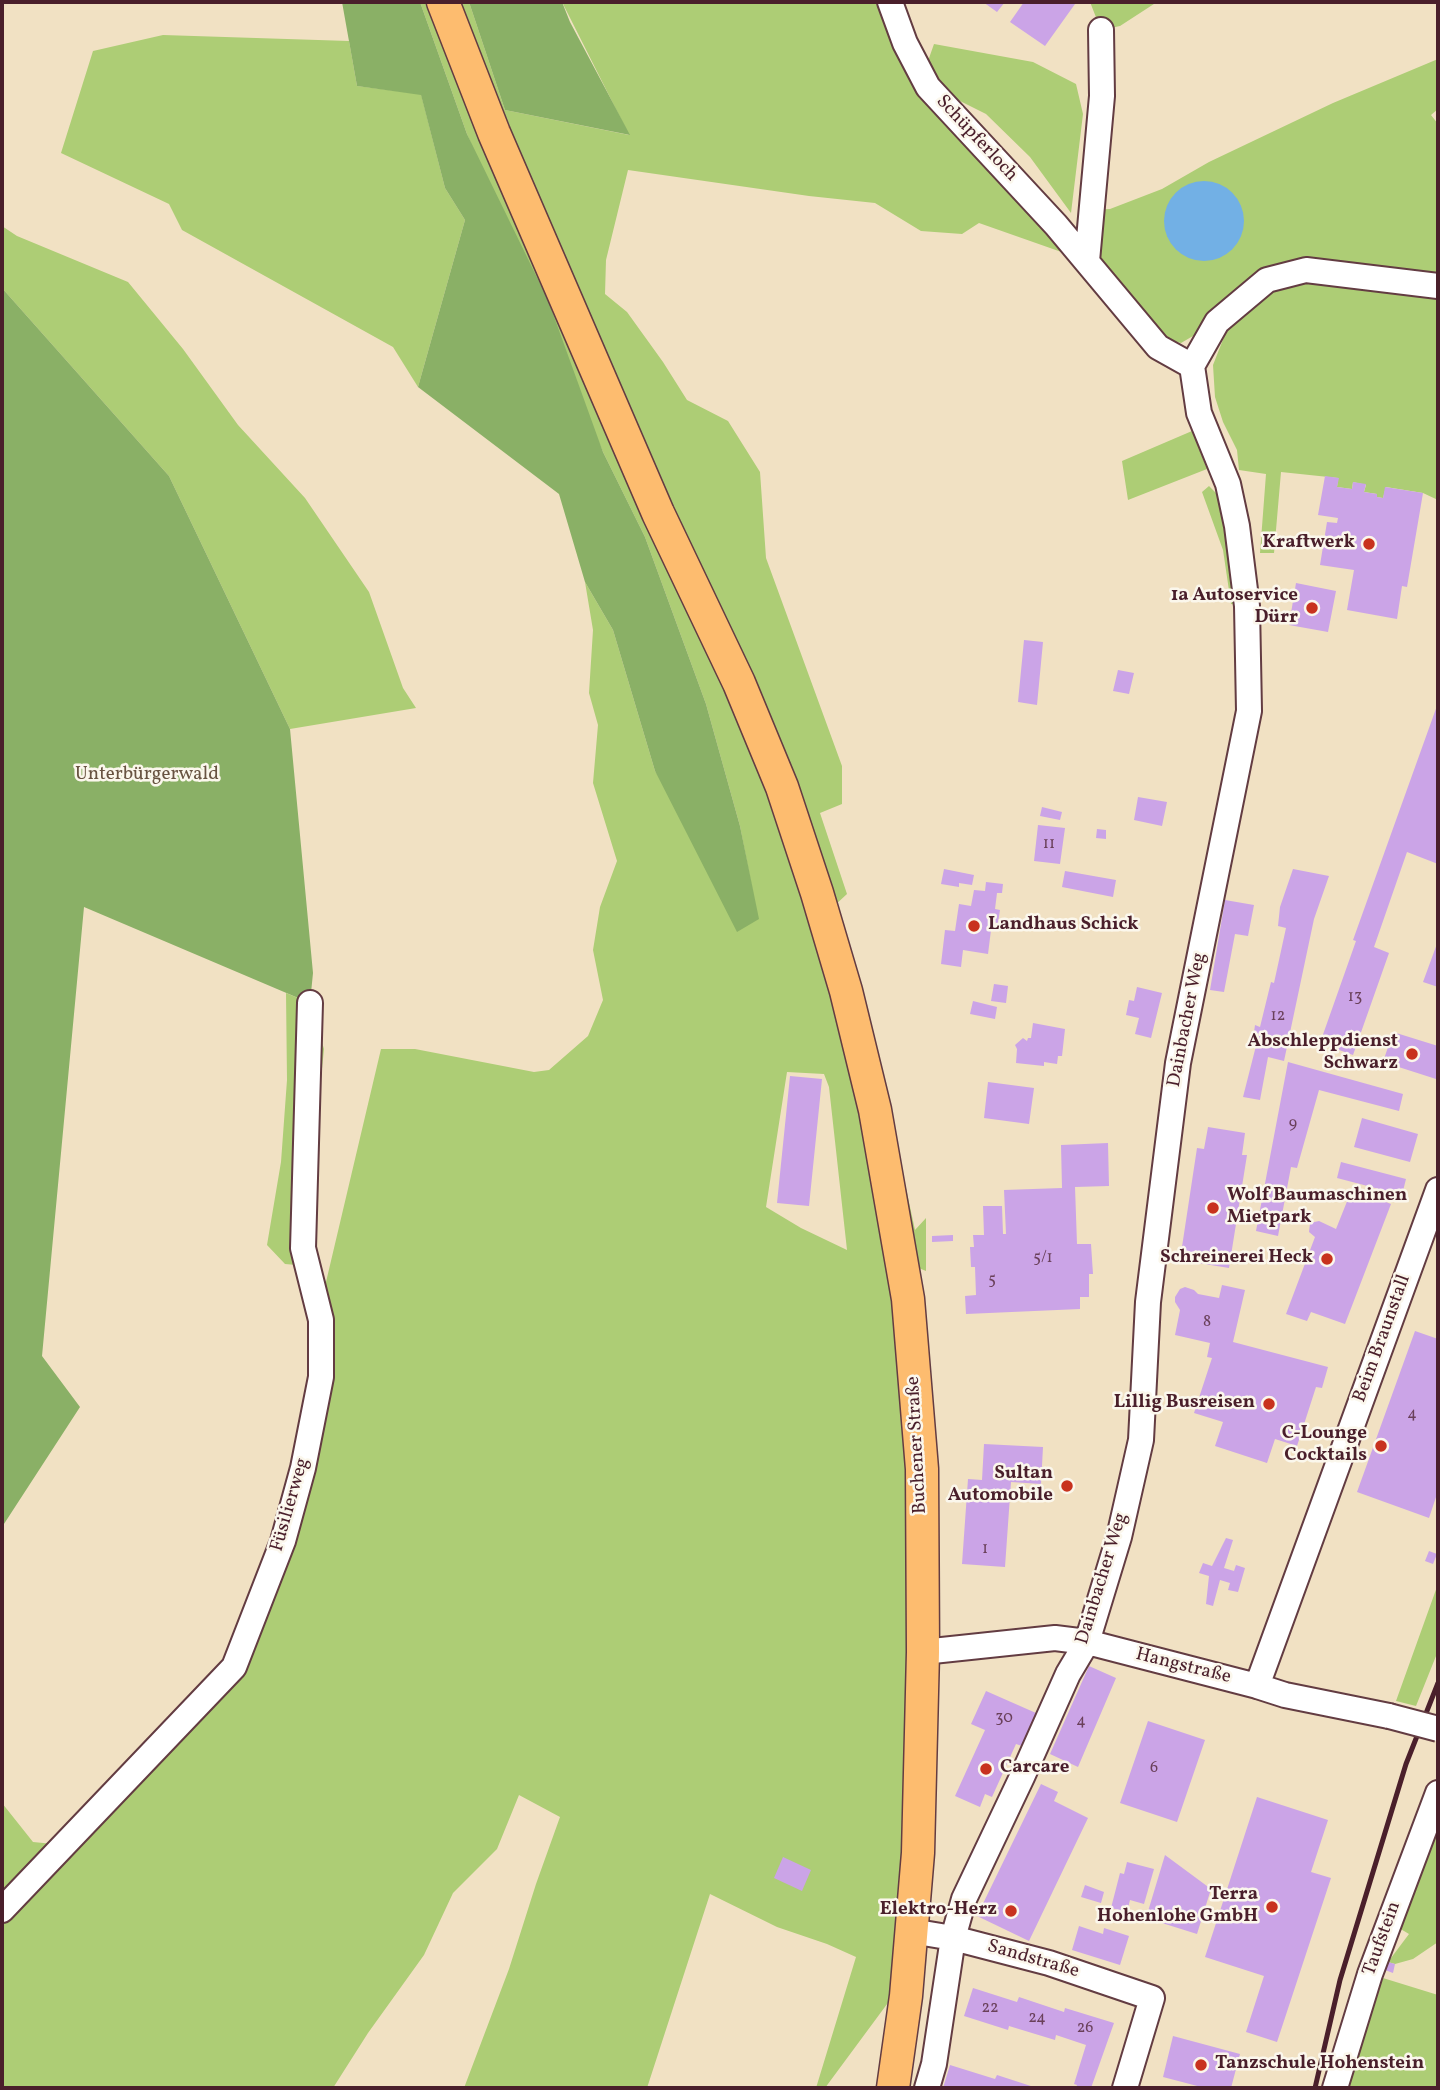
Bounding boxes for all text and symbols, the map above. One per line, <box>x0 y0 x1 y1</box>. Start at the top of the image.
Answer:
street label: Schüpferloch <box>930 91 1022 187</box>
place label: Kraftwerk <box>1262 533 1355 555</box>
marker: Kraftwerk <box>1361 536 1377 552</box>
place label: 1a Autoservice Dürr <box>1171 586 1298 630</box>
marker: 1a Autoservice Dürr <box>1304 600 1320 616</box>
park label: Unterbürgerwald <box>75 765 219 787</box>
house number: 11 <box>1043 835 1055 855</box>
place label: Landhaus Schick <box>988 915 1139 937</box>
marker: Landhaus Schick <box>966 918 982 934</box>
street label: Dainbacher Weg <box>1164 951 1212 1089</box>
house number: 13 <box>1348 988 1362 1008</box>
house number: 12 <box>1271 1007 1285 1027</box>
place label: Abschleppdienst Schwarz <box>1247 1032 1398 1076</box>
marker: Abschleppdienst Schwarz <box>1404 1046 1420 1062</box>
house number: 9 <box>1289 1115 1297 1135</box>
place label: Wolf Baumaschinen Mietpark <box>1227 1186 1407 1230</box>
marker: Wolf Baumaschinen Mietpark <box>1205 1200 1221 1216</box>
place label: Schreinerei Heck <box>1160 1248 1313 1270</box>
house number: 5/1 <box>1033 1249 1053 1269</box>
marker: Schreinerei Heck <box>1319 1251 1335 1267</box>
house number: 5 <box>988 1271 996 1291</box>
street label: Beim Braunstall <box>1349 1272 1417 1406</box>
house number: 8 <box>1203 1313 1211 1333</box>
street label: Buchener Straße <box>903 1376 933 1514</box>
place label: Lillig Busreisen <box>1114 1393 1255 1415</box>
marker: Lillig Busreisen <box>1261 1396 1277 1412</box>
house number: 4 <box>1407 1405 1417 1425</box>
place label: C-Lounge Cocktails <box>1282 1424 1367 1468</box>
marker: C-Lounge Cocktails <box>1373 1438 1389 1454</box>
street label: Füsilierweg <box>267 1456 315 1554</box>
place label: Sultan Automobile <box>948 1464 1053 1508</box>
marker: Sultan Automobile <box>1059 1478 1075 1494</box>
street label: Dainbacher Weg <box>1072 1510 1134 1648</box>
house number: 1 <box>982 1540 988 1560</box>
street label: Hangstraße <box>1133 1644 1233 1690</box>
house number: 30 <box>995 1709 1013 1729</box>
house number: 4 <box>1076 1712 1086 1732</box>
place label: Carcare <box>1000 1758 1070 1780</box>
house number: 6 <box>1150 1759 1158 1779</box>
marker: Carcare <box>978 1761 994 1777</box>
place label: Terra Hohenlohe GmbH <box>1097 1885 1258 1929</box>
marker: Terra Hohenlohe GmbH <box>1264 1899 1280 1915</box>
street label: Taufstein <box>1359 1899 1407 1979</box>
place label: Elektro-Herz <box>880 1900 997 1922</box>
marker: Elektro-Herz <box>1003 1903 1019 1919</box>
street label: Sandstraße <box>984 1936 1082 1984</box>
house number: 22 <box>981 1999 999 2019</box>
house number: 24 <box>1028 2009 1046 2029</box>
house number: 26 <box>1077 2019 1093 2039</box>
place label: Tanzschule Hohenstein <box>1215 2054 1424 2076</box>
marker: Tanzschule Hohenstein <box>1193 2057 1209 2073</box>

